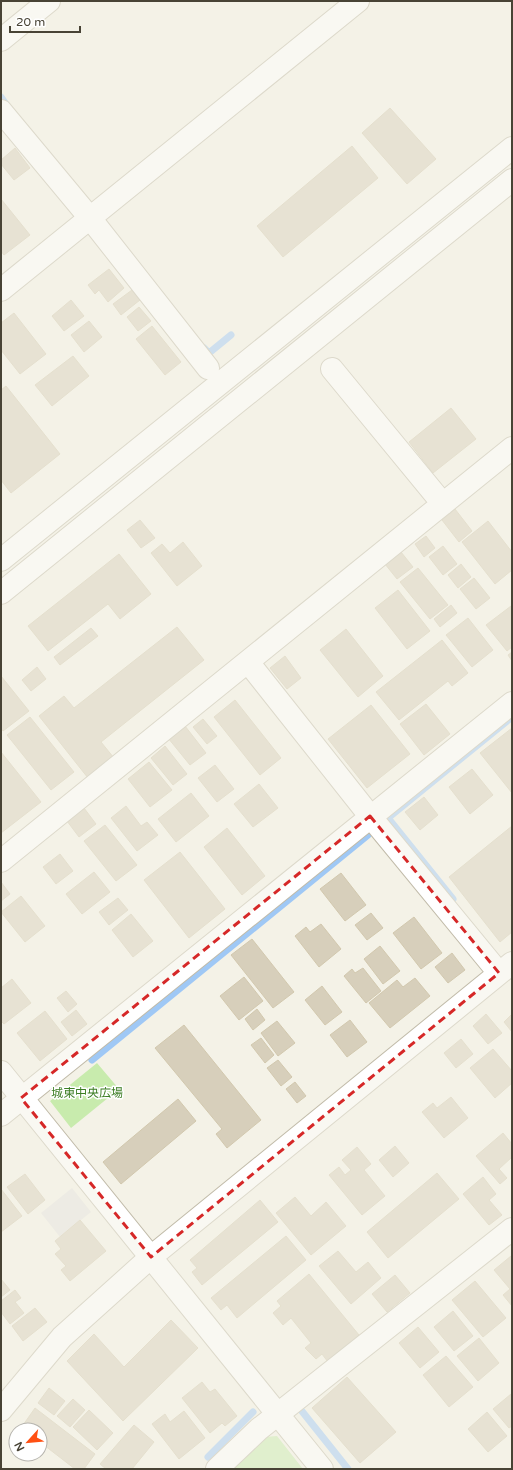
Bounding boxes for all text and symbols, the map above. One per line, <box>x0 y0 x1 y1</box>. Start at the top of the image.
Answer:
scale bar <box>10 8 80 34</box>
text: 20 m <box>16 15 45 29</box>
park label: 城東中央広場 <box>51 1086 123 1100</box>
north arrow <box>8 1422 48 1462</box>
text: N <box>12 1439 27 1453</box>

